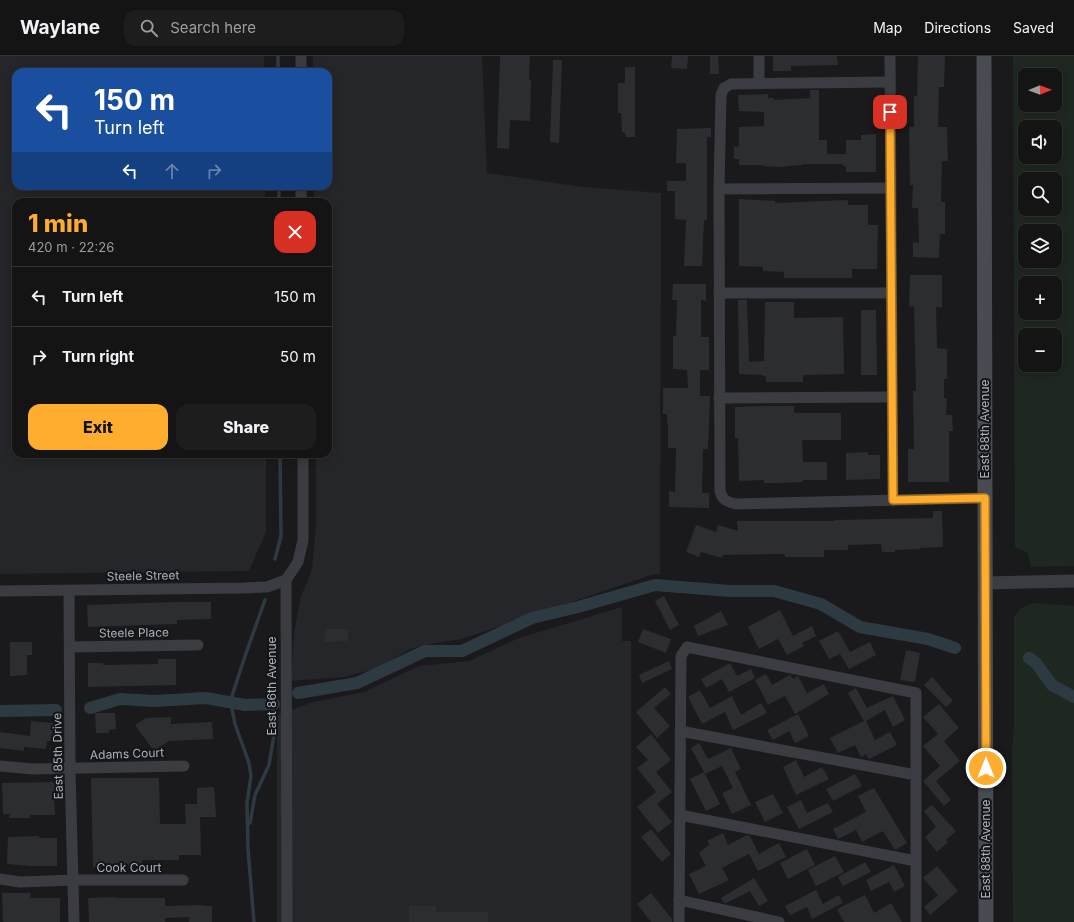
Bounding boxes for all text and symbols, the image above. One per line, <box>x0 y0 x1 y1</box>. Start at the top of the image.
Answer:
search box <box>124 10 404 46</box>
text: Waylane <box>20 16 100 39</box>
icon: search <box>138 17 160 39</box>
text: Search here <box>170 18 256 37</box>
text: Map <box>873 19 902 36</box>
text: Directions <box>924 19 991 36</box>
text: Saved <box>1013 19 1054 36</box>
north arrow <box>1018 68 1062 112</box>
map controls <box>1018 68 1062 372</box>
text: 150 m <box>94 83 175 117</box>
icon: left <box>28 84 80 136</box>
pin <box>873 95 907 129</box>
icon: arrive <box>879 101 901 123</box>
text: Turn left <box>94 117 164 138</box>
button: sound <box>1018 120 1062 164</box>
icon: left <box>119 160 141 182</box>
icon: ahead <box>161 160 183 182</box>
icon: right <box>203 160 225 182</box>
button: search <box>1018 172 1062 216</box>
text: 1 min <box>28 209 88 238</box>
button: close <box>274 211 316 253</box>
button: layers <box>1018 224 1062 268</box>
text: 420 m · 22:26 <box>28 239 114 255</box>
button: + <box>1018 276 1062 320</box>
icon: left <box>28 286 50 308</box>
text: Turn left <box>62 287 123 306</box>
text: 150 m <box>274 287 316 306</box>
button: − <box>1018 328 1062 372</box>
icon: right <box>28 346 50 368</box>
text: Turn right <box>62 347 134 366</box>
text: 50 m <box>280 347 316 366</box>
street label: East 88th Avenue <box>977 380 992 478</box>
button: Exit <box>28 404 168 450</box>
button: Share <box>176 404 316 450</box>
street label: Steele Street <box>107 567 180 584</box>
street label: Steele Place <box>99 624 169 641</box>
street label: East 86th Avenue <box>264 636 279 736</box>
street label: East 85th Drive <box>49 713 66 799</box>
street label: Adams Court <box>90 745 164 762</box>
position arrow <box>965 747 1007 789</box>
street label: East 88th Avenue <box>978 800 993 898</box>
street label: Cook Court <box>97 860 161 875</box>

